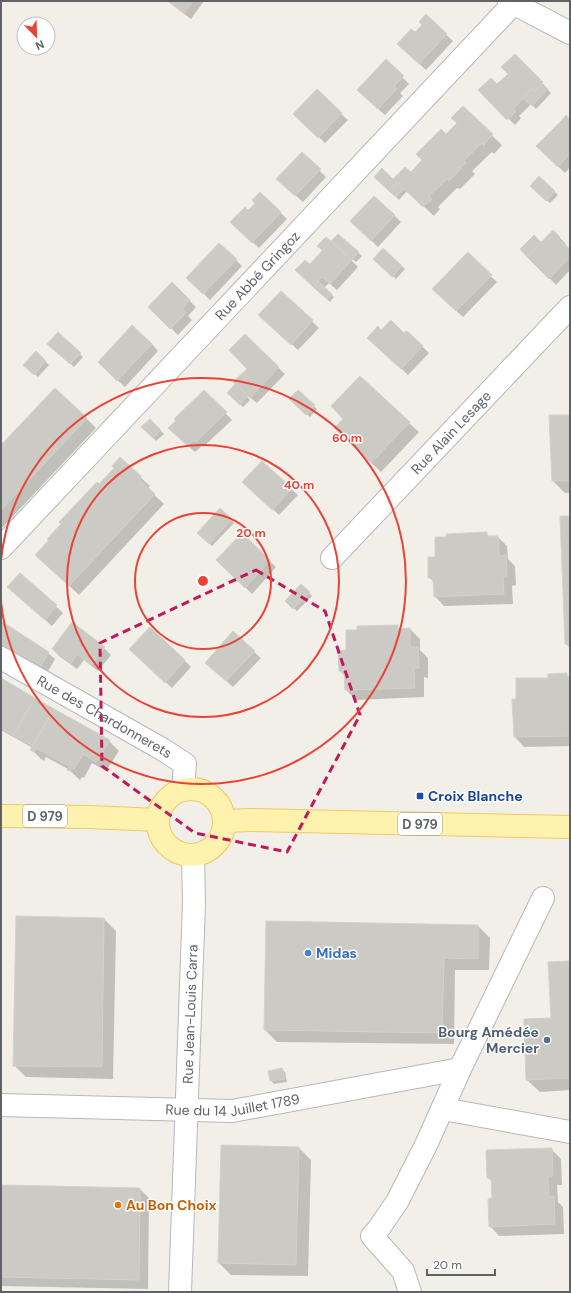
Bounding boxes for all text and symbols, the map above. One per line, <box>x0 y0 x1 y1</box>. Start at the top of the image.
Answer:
north arrow <box>16 16 56 56</box>
text: N <box>33 37 46 53</box>
street label: Rue Abbé Gringoz <box>211 227 304 324</box>
street label: Rue Alain Lesage <box>407 387 495 478</box>
text: 60 m <box>332 430 362 446</box>
text: 40 m <box>284 477 314 493</box>
text: 20 m <box>236 525 266 541</box>
centre of rings <box>196 574 210 588</box>
street label: Rue des Chardonnerets <box>34 671 176 762</box>
place label: Croix Blanche <box>428 787 523 805</box>
marker: Croix Blanche <box>415 791 425 801</box>
road number: D 979 <box>23 805 67 827</box>
road number: D 979 <box>398 813 442 835</box>
street label: Rue Jean-Louis Carra <box>178 944 201 1084</box>
place label: Midas <box>316 944 357 962</box>
marker: Midas <box>303 948 313 958</box>
place label: Bourg Amédée Mercier <box>438 1023 539 1057</box>
marker: Bourg Amédée Mercier <box>542 1035 552 1045</box>
street label: Rue du 14 Juillet 1789 <box>165 1090 301 1120</box>
place label: Au Bon Choix <box>126 1196 216 1214</box>
marker: Au Bon Choix <box>113 1200 123 1210</box>
scale bar <box>427 1251 495 1277</box>
text: 20 m <box>433 1257 462 1273</box>

